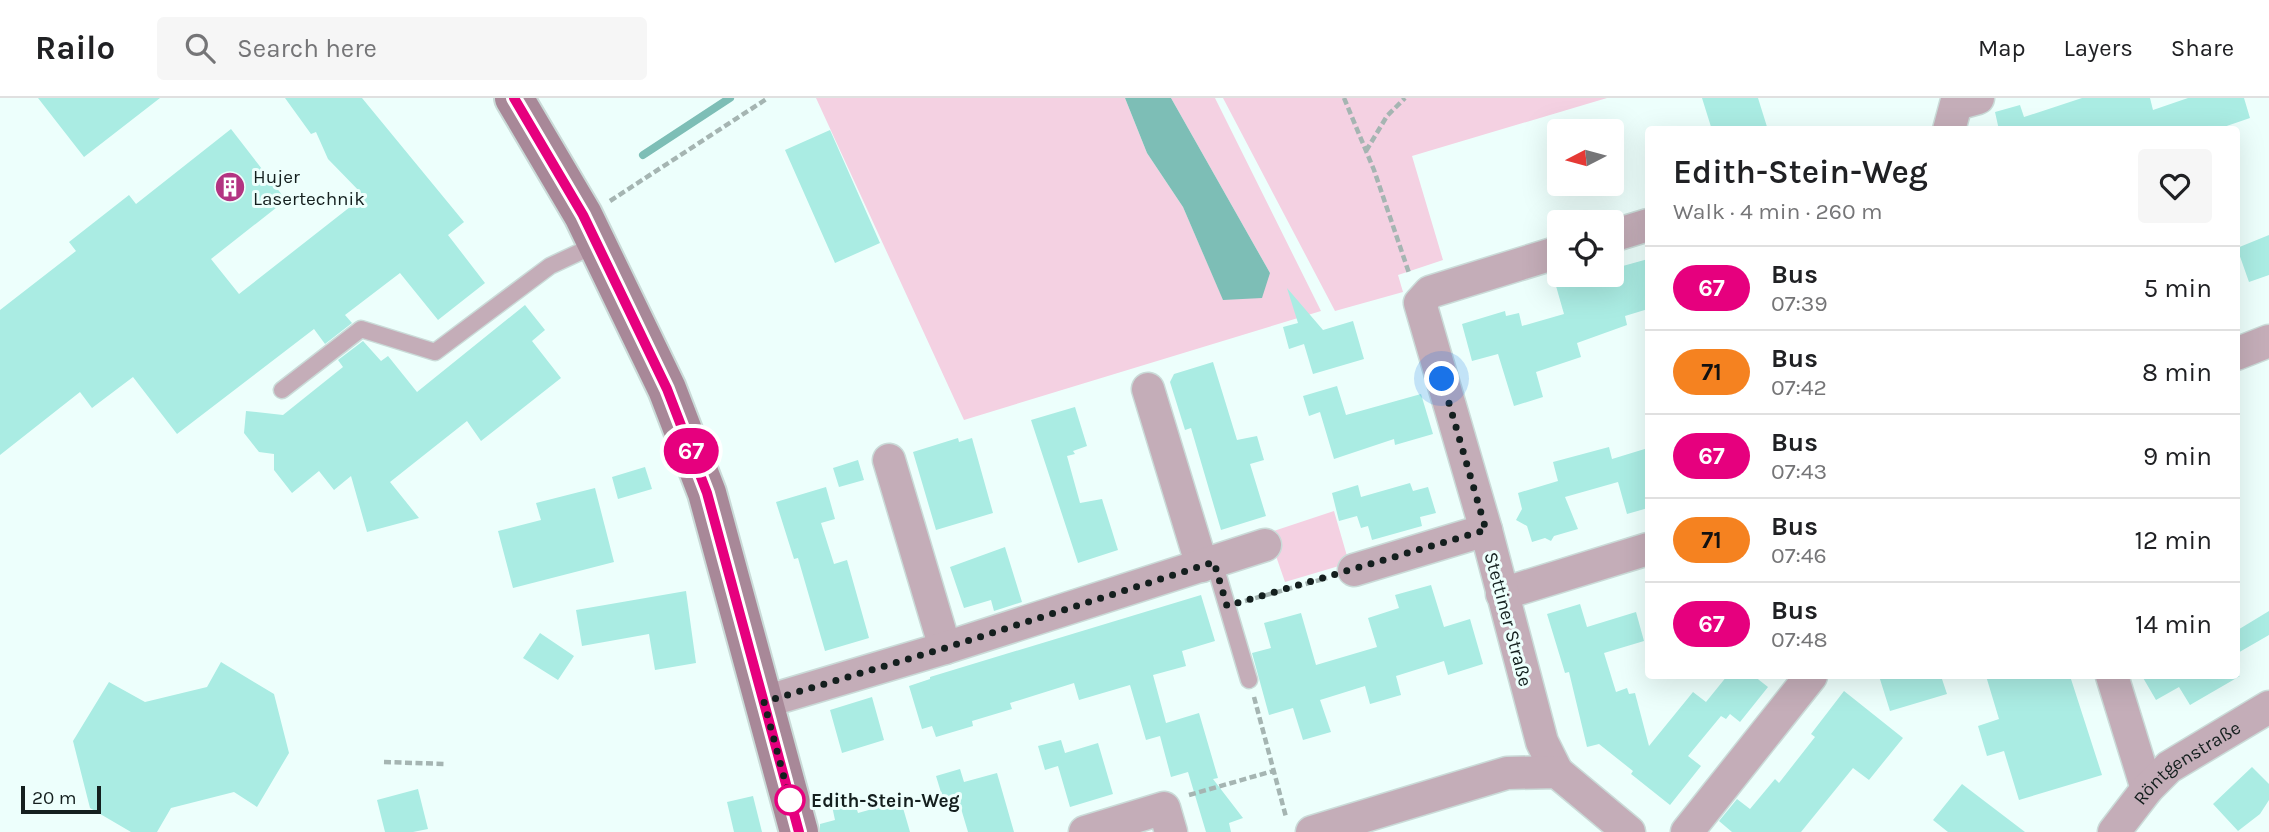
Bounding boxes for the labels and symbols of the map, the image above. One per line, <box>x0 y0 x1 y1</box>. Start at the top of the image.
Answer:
north arrow <box>1547 119 1624 196</box>
place label: Hujer Lasertechnik <box>253 166 365 210</box>
building icon: Hujer Lasertechnik <box>213 170 247 204</box>
your location <box>1424 361 1459 396</box>
line badge: 67 <box>660 428 722 474</box>
street label: Stettiner Straße <box>1480 550 1537 689</box>
street label: Röntgenstraße <box>2129 717 2245 809</box>
scale bar <box>21 783 102 815</box>
marker: Edith-Stein-Weg <box>775 785 805 815</box>
place label: Edith-Stein-Weg <box>811 790 960 812</box>

